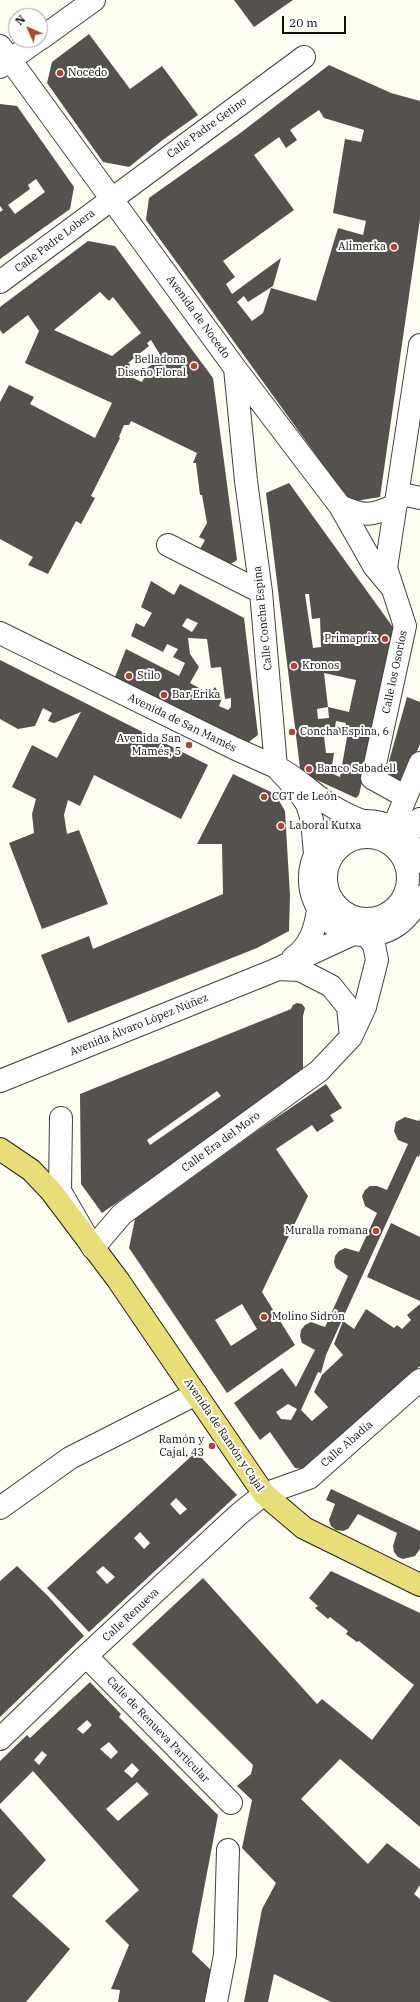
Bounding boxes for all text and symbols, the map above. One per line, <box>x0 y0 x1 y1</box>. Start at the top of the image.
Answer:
north arrow <box>8 8 48 48</box>
scale bar <box>284 8 348 34</box>
text: N <box>12 12 28 28</box>
text: 20 m <box>289 15 318 30</box>
place label: Nocedo <box>68 66 107 80</box>
marker: Nocedo <box>55 68 65 78</box>
street label: Calle Padre Getino <box>165 95 249 161</box>
street label: Calle Padre Lobera <box>12 207 98 275</box>
place label: Alimerka <box>338 240 386 254</box>
marker: Alimerka <box>389 242 399 252</box>
street label: Avenida de Nocedo <box>164 273 232 361</box>
place label: Belladona Diseño Floral <box>117 353 186 379</box>
marker: Belladona Diseño Floral <box>189 361 199 371</box>
street label: Calle Concha Espina <box>251 565 275 671</box>
street label: Calle los Osorios <box>380 629 410 715</box>
place label: Primaprix <box>324 632 377 646</box>
marker: Primaprix <box>380 634 390 644</box>
place label: Kronos <box>302 659 339 673</box>
marker: Kronos <box>289 661 299 671</box>
place label: Stilo <box>137 669 160 683</box>
marker: Stilo <box>124 671 134 681</box>
place label: Bar Erika <box>172 688 221 702</box>
marker: Bar Erika <box>159 690 169 700</box>
street label: Avenida de San Mamés <box>126 691 238 755</box>
place label: Concha Espina, 6 <box>300 725 389 739</box>
marker: Concha Espina, 6 <box>287 727 297 737</box>
place label: Avenida San Mamés, 5 <box>117 732 181 758</box>
marker: Avenida San Mamés, 5 <box>184 740 194 750</box>
place label: Banco Sabadell <box>317 762 396 776</box>
marker: Banco Sabadell <box>304 764 314 774</box>
place label: CGT de León <box>272 790 337 804</box>
marker: CGT de León <box>259 792 269 802</box>
place label: Laboral Kutxa <box>289 819 361 833</box>
marker: Laboral Kutxa <box>276 821 286 831</box>
street label: Avenida Álvaro López Núñez <box>68 991 210 1059</box>
street label: Calle Era del Moro <box>179 1109 263 1175</box>
place label: Muralla romana <box>285 1224 368 1238</box>
marker: Muralla romana <box>371 1226 381 1236</box>
place label: Molino Sidrón <box>272 1310 345 1324</box>
marker: Molino Sidrón <box>259 1312 269 1322</box>
street label: Avenida de Ramón y Cajal <box>181 1376 267 1494</box>
street label: Calle Abadía <box>318 1418 376 1470</box>
place label: Ramón y Cajal, 43 <box>158 1433 204 1459</box>
marker: Ramón y Cajal, 43 <box>207 1441 217 1451</box>
street label: Calle Renueva <box>100 1585 162 1645</box>
street label: Calle de Renueva Particular <box>104 1674 212 1786</box>

